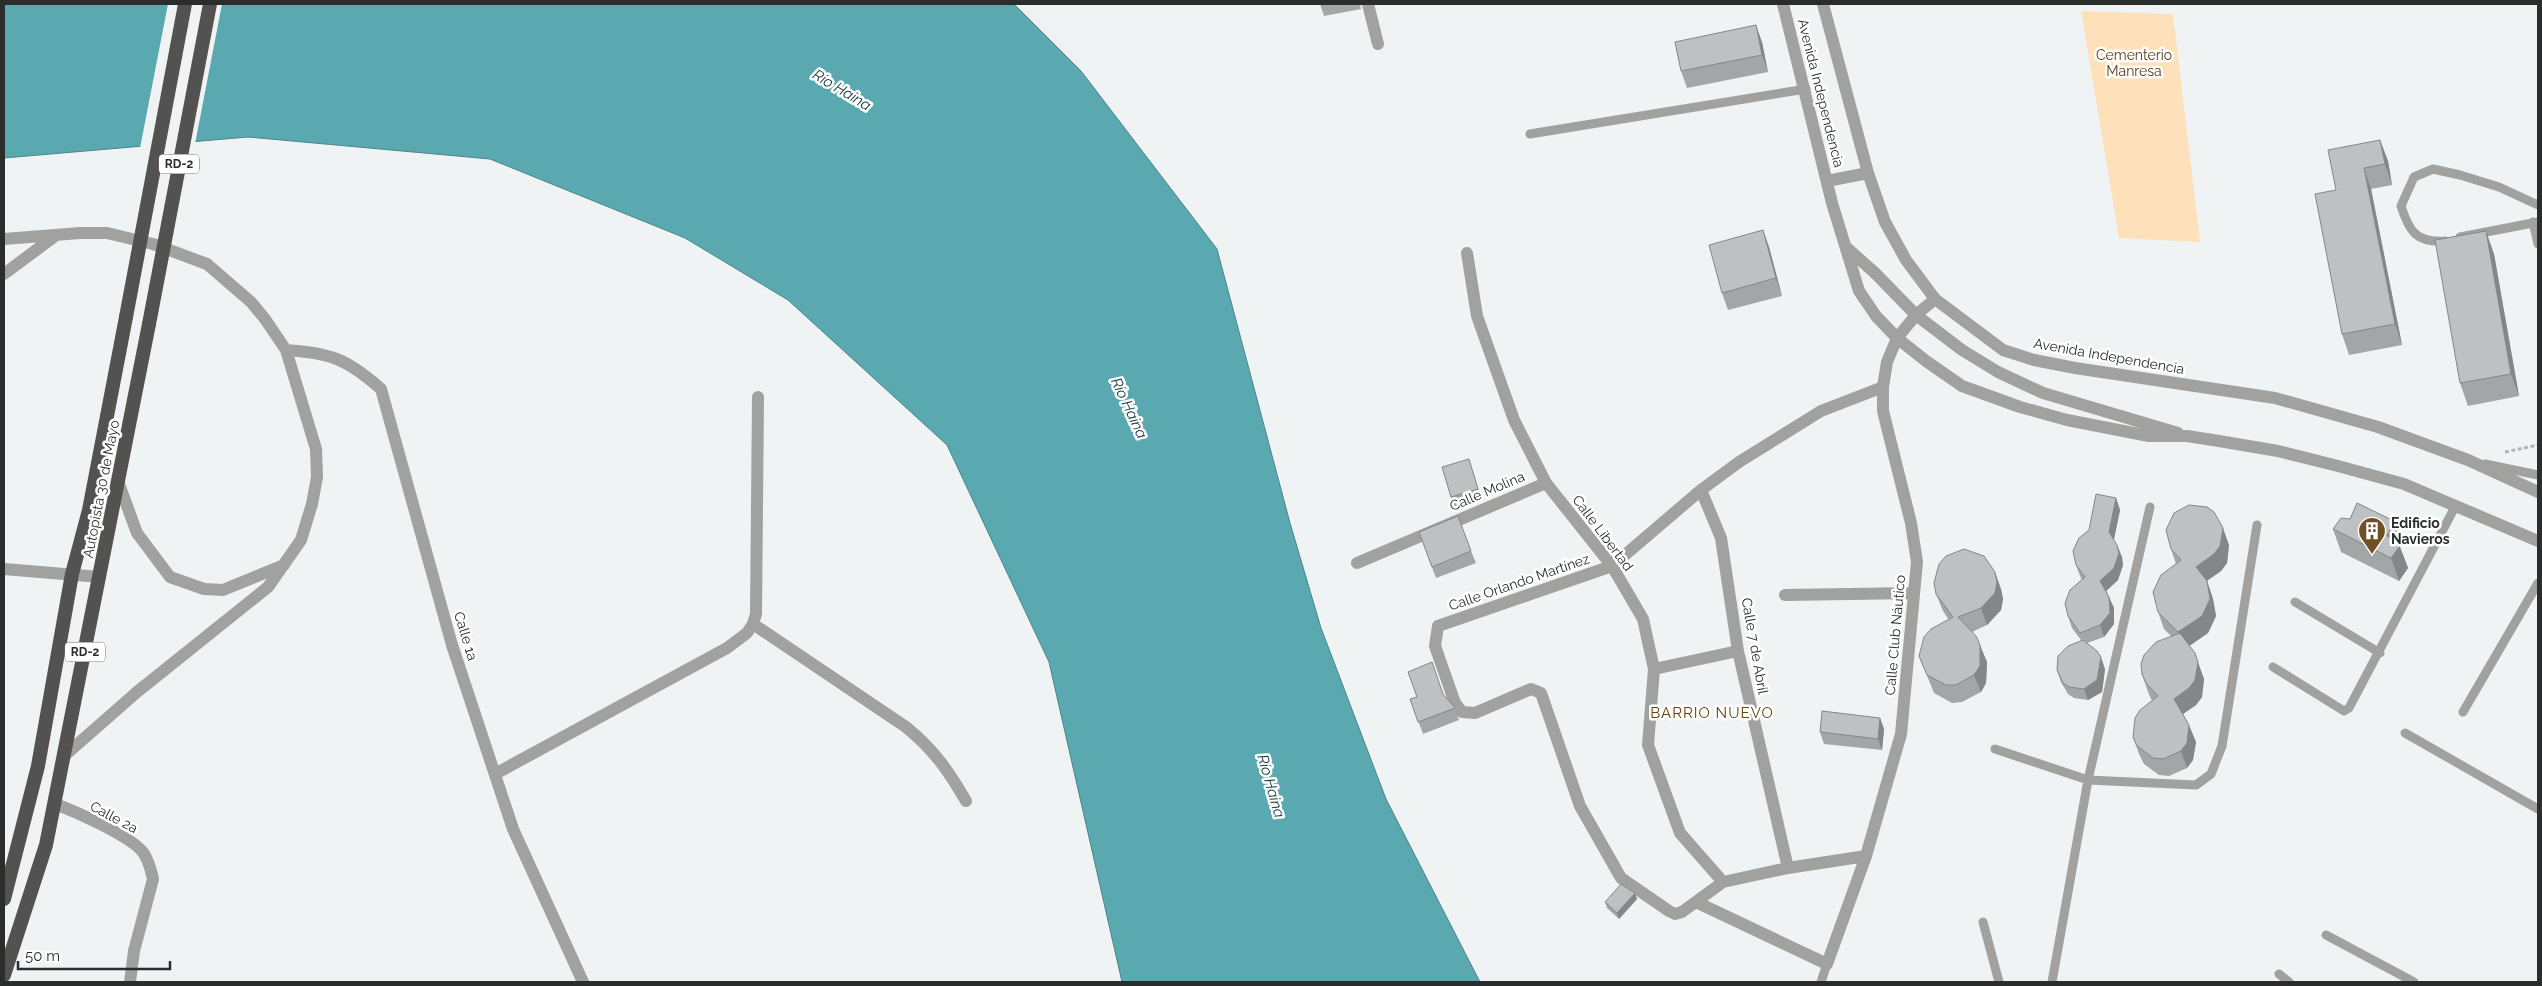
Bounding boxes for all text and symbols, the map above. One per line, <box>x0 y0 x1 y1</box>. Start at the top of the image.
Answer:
street label: Avenida Independencia <box>1795 17 1847 169</box>
park label: Cementerio Manresa <box>2096 47 2172 79</box>
water label: Río Haina <box>810 66 874 114</box>
road number: RD-2 <box>159 154 199 173</box>
street label: Avenida Independencia <box>2032 335 2186 377</box>
water label: Río Haina <box>1107 375 1151 441</box>
street label: Autopista 30 de Mayo <box>80 419 122 559</box>
street label: Calle Molina <box>1447 468 1527 514</box>
street label: Calle Libertad <box>1569 492 1637 574</box>
place label: Edificio Navieros <box>2391 515 2450 547</box>
building icon: Edificio Navieros <box>2357 516 2387 555</box>
street label: Calle Orlando Martínez <box>1446 550 1592 614</box>
street label: Calle Club Náutico <box>1882 574 1908 696</box>
street label: Calle 7 de Abril <box>1739 597 1771 696</box>
street label: Calle 1a <box>451 610 481 662</box>
road number: RD-2 <box>65 642 105 662</box>
district label: BARRIO NUEVO <box>1650 704 1774 722</box>
water label: Río Haina <box>1253 752 1289 820</box>
street label: Calle 2a <box>87 798 141 836</box>
scale bar <box>18 938 170 970</box>
text: 50 m <box>25 947 60 965</box>

